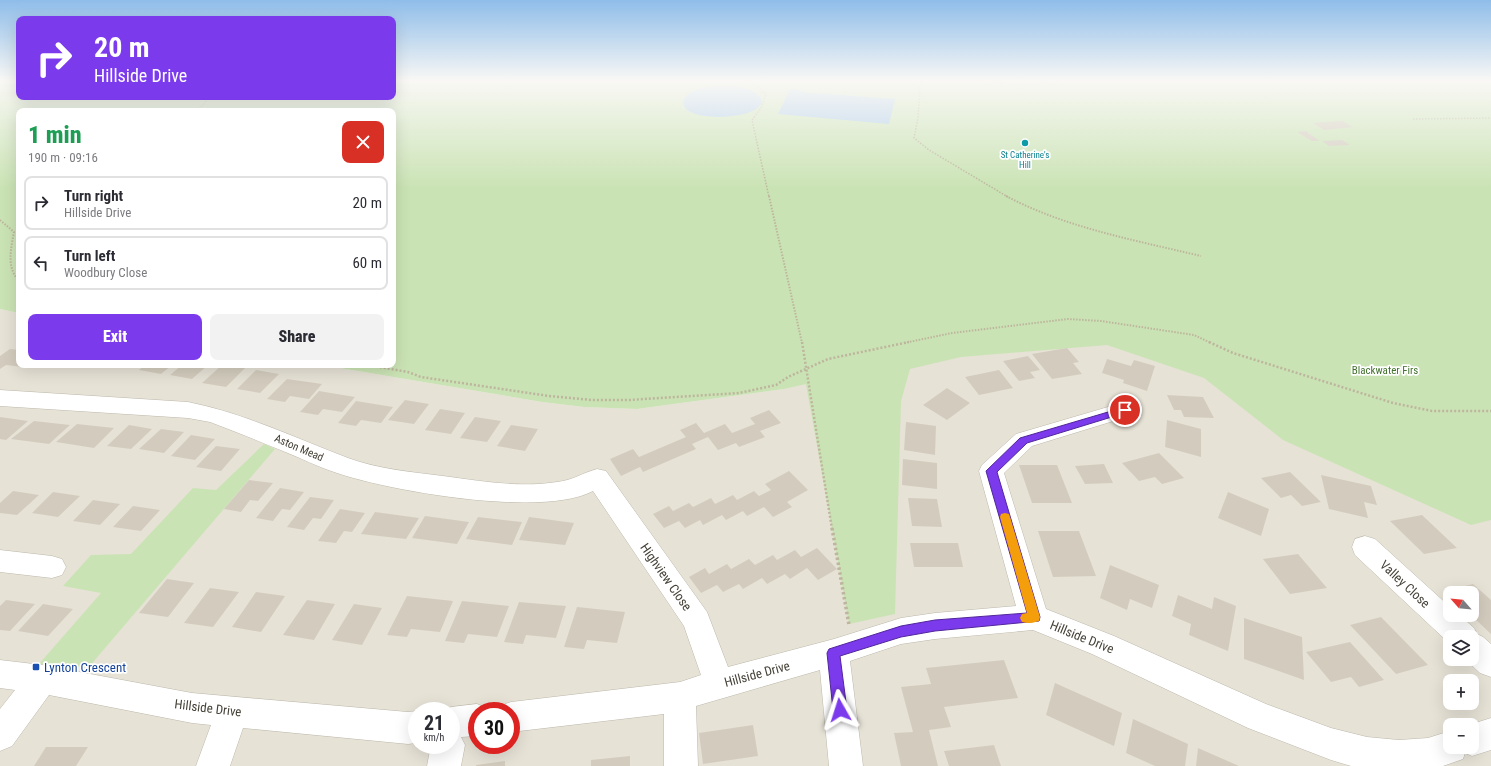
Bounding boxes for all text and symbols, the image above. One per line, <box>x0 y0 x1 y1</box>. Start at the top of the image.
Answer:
text: 20 m <box>94 31 150 64</box>
icon: right <box>28 32 80 84</box>
text: Hillside Drive <box>94 65 187 86</box>
text: 1 min <box>28 121 82 149</box>
button: close <box>342 121 384 163</box>
marker: St Catherine's Hill <box>1020 138 1030 148</box>
text: 190 m · 09:16 <box>28 150 98 165</box>
place label: St Catherine's Hill <box>1001 150 1049 170</box>
text: Turn right <box>64 187 123 205</box>
icon: right <box>30 192 52 214</box>
text: 20 m <box>352 194 382 212</box>
text: Hillside Drive <box>64 205 131 220</box>
text: Turn left <box>64 247 115 265</box>
icon: left <box>30 252 52 274</box>
text: 60 m <box>352 254 382 272</box>
text: Woodbury Close <box>64 265 147 280</box>
button: Exit <box>28 314 202 360</box>
button: Share <box>210 314 384 360</box>
park label: Blackwater Firs <box>1352 364 1418 377</box>
pin <box>1108 393 1142 427</box>
icon: arrive <box>1114 399 1136 421</box>
street label: Aston Mead <box>272 432 326 464</box>
street label: Highview Close <box>637 540 695 614</box>
street label: Valley Close <box>1377 557 1433 611</box>
north arrow <box>1443 586 1479 622</box>
map controls <box>1443 586 1479 754</box>
street label: Hillside Drive <box>1048 617 1116 657</box>
button: layers <box>1443 630 1479 666</box>
street label: Hillside Drive <box>723 658 791 690</box>
place label: Lynton Crescent <box>44 660 126 675</box>
marker: Lynton Crescent <box>31 662 41 672</box>
button: + <box>1443 674 1479 710</box>
position arrow <box>819 689 861 731</box>
street label: Hillside Drive <box>174 696 242 720</box>
speed limit sign: 30 <box>468 702 520 754</box>
text: 21 <box>424 711 444 735</box>
button: − <box>1443 718 1479 754</box>
text: km/h <box>424 732 444 743</box>

